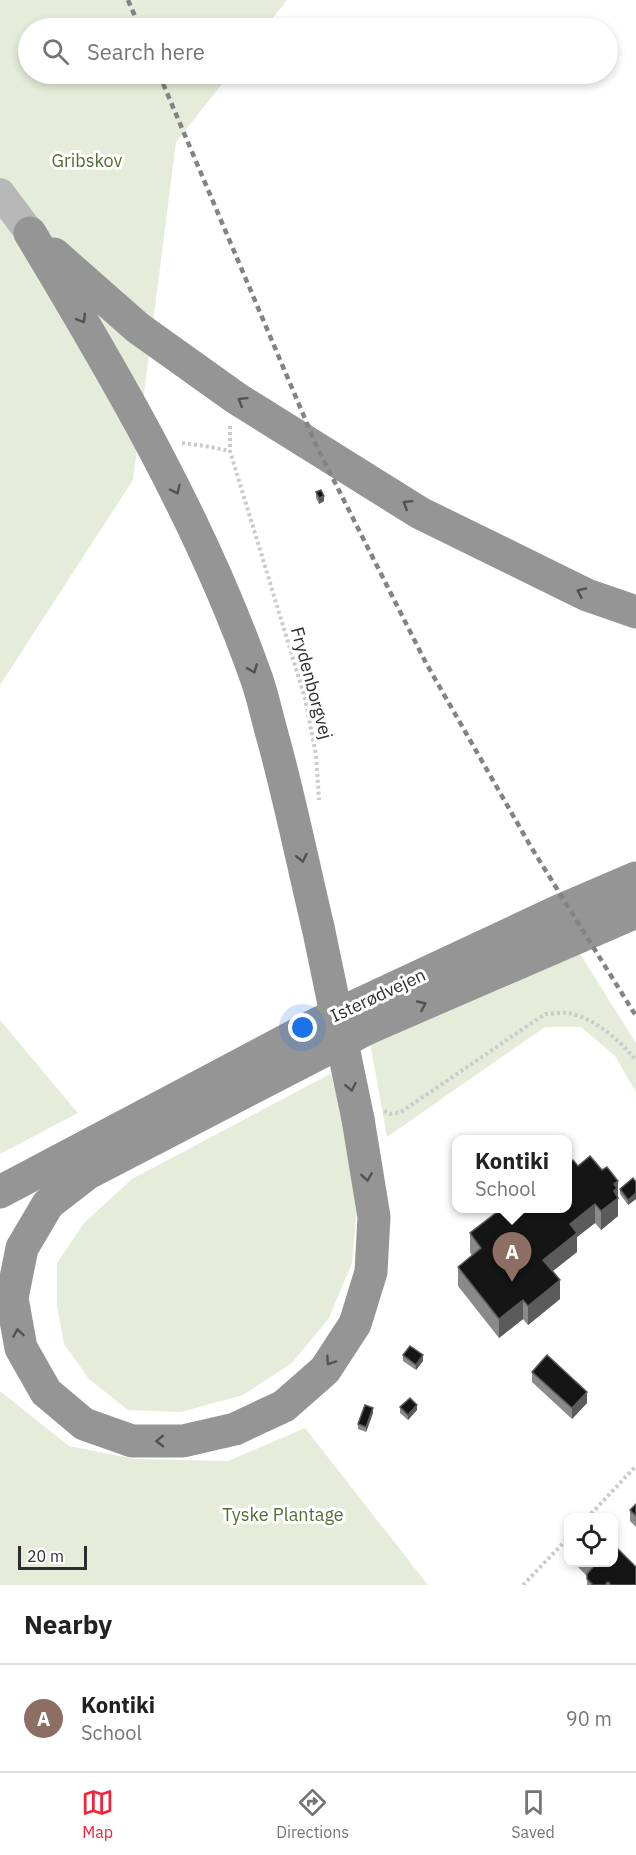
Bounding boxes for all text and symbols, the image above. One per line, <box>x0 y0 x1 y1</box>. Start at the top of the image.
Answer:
search box <box>18 18 618 84</box>
icon: search <box>39 35 72 68</box>
text: Search here <box>87 37 205 66</box>
park label: Gribskov <box>52 149 123 172</box>
one-way arrow <box>74 313 86 323</box>
one-way arrow <box>237 398 248 409</box>
one-way arrow <box>169 484 180 494</box>
one-way arrow <box>403 500 413 512</box>
one-way arrow <box>577 587 588 599</box>
street label: Frydenborgvej <box>286 624 338 742</box>
one-way arrow <box>246 663 258 674</box>
one-way arrow <box>294 853 307 863</box>
street label: Isterødvejen <box>327 963 429 1027</box>
one-way arrow <box>416 1000 427 1012</box>
your location <box>288 1013 317 1042</box>
one-way arrow <box>344 1082 357 1092</box>
popup <box>452 1135 572 1213</box>
text: Kontiki <box>475 1146 549 1175</box>
one-way arrow <box>360 1172 373 1182</box>
text: School <box>475 1175 536 1202</box>
pin: A <box>492 1232 532 1282</box>
one-way arrow <box>12 1328 25 1338</box>
one-way arrow <box>326 1355 337 1366</box>
one-way arrow <box>156 1435 165 1447</box>
park label: Tyske Plantage <box>222 1503 344 1526</box>
map controls <box>564 1513 618 1567</box>
button: locate <box>564 1513 618 1567</box>
scale bar <box>18 1543 87 1570</box>
text: 20 m <box>27 1546 64 1566</box>
text: Nearby <box>24 1607 112 1641</box>
text: Kontiki <box>81 1690 155 1719</box>
text: A <box>37 1705 50 1732</box>
text: 90 m <box>566 1705 612 1732</box>
text: School <box>81 1719 142 1746</box>
tab: Map <box>81 1786 114 1842</box>
tab: Directions <box>276 1786 349 1842</box>
tab: Saved <box>511 1786 555 1842</box>

